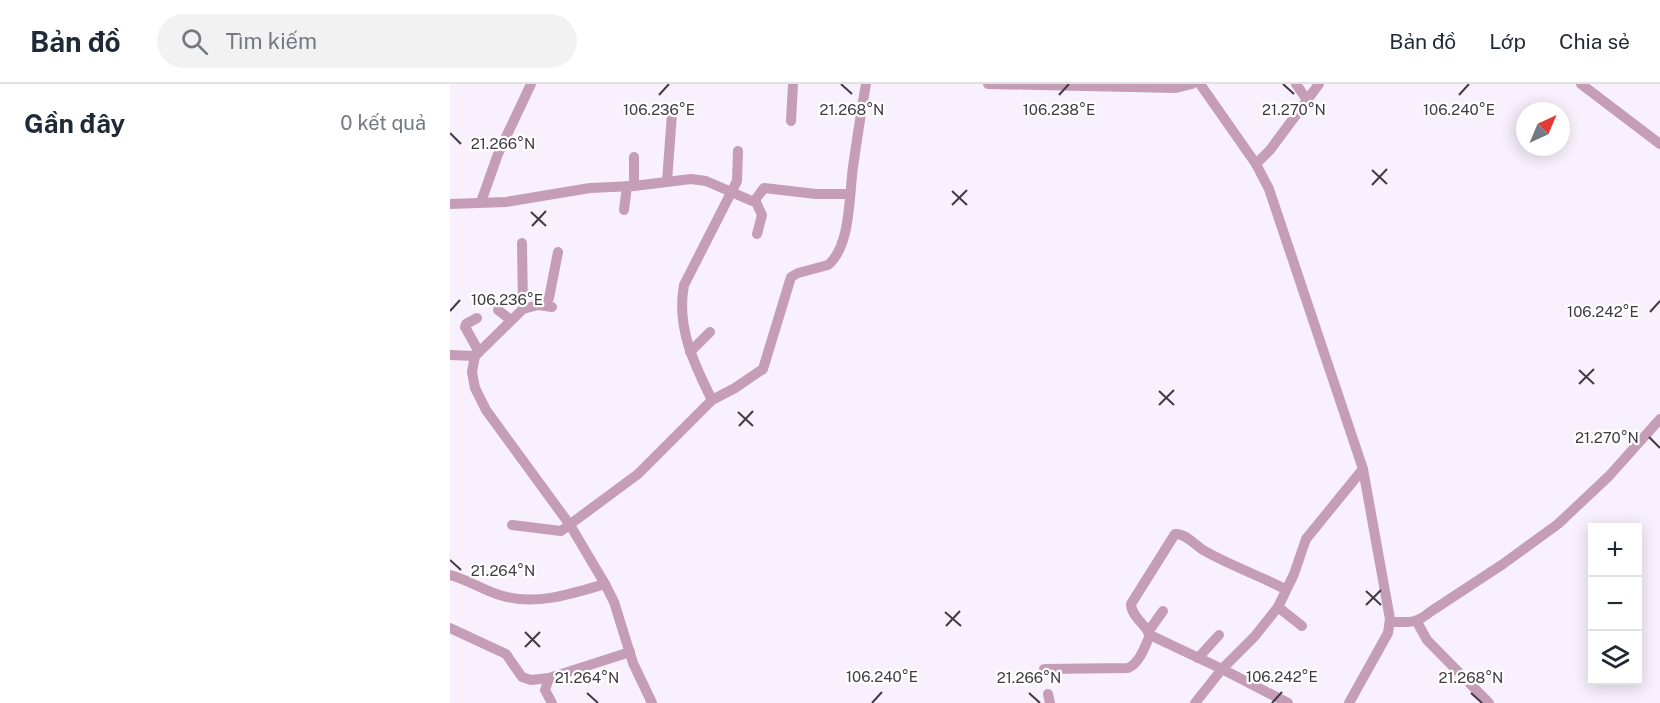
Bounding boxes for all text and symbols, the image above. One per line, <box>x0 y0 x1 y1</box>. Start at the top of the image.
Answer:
search box <box>157 14 577 68</box>
text: Bản đồ <box>30 25 121 58</box>
icon: search <box>178 25 211 58</box>
text: Tìm kiếm <box>226 28 317 54</box>
text: Bản đồ <box>1389 29 1456 54</box>
text: Lớp <box>1489 29 1526 54</box>
text: Chia sẻ <box>1559 29 1630 54</box>
text: 106.236°E <box>623 101 695 118</box>
text: 21.268°N <box>820 101 884 118</box>
text: 106.238°E <box>1023 101 1095 118</box>
text: 21.270°N <box>1262 101 1326 118</box>
text: 106.240°E <box>1423 101 1495 118</box>
north arrow <box>1516 102 1570 156</box>
text: Gần đây <box>24 108 125 139</box>
text: 0 kết quả <box>340 111 426 135</box>
text: 21.266°N <box>471 135 535 152</box>
text: 106.236°E <box>471 291 543 308</box>
text: 106.242°E <box>1567 303 1639 320</box>
text: 21.270°N <box>1575 429 1639 446</box>
map controls <box>1588 523 1642 685</box>
button: + <box>1588 523 1642 577</box>
text: 21.264°N <box>471 562 535 579</box>
button: − <box>1588 577 1642 631</box>
button: layers <box>1588 631 1642 685</box>
text: 106.240°E <box>846 668 918 685</box>
text: 106.242°E <box>1246 668 1318 685</box>
text: 21.264°N <box>555 669 619 686</box>
text: 21.266°N <box>997 669 1061 686</box>
text: 21.268°N <box>1439 669 1503 686</box>

